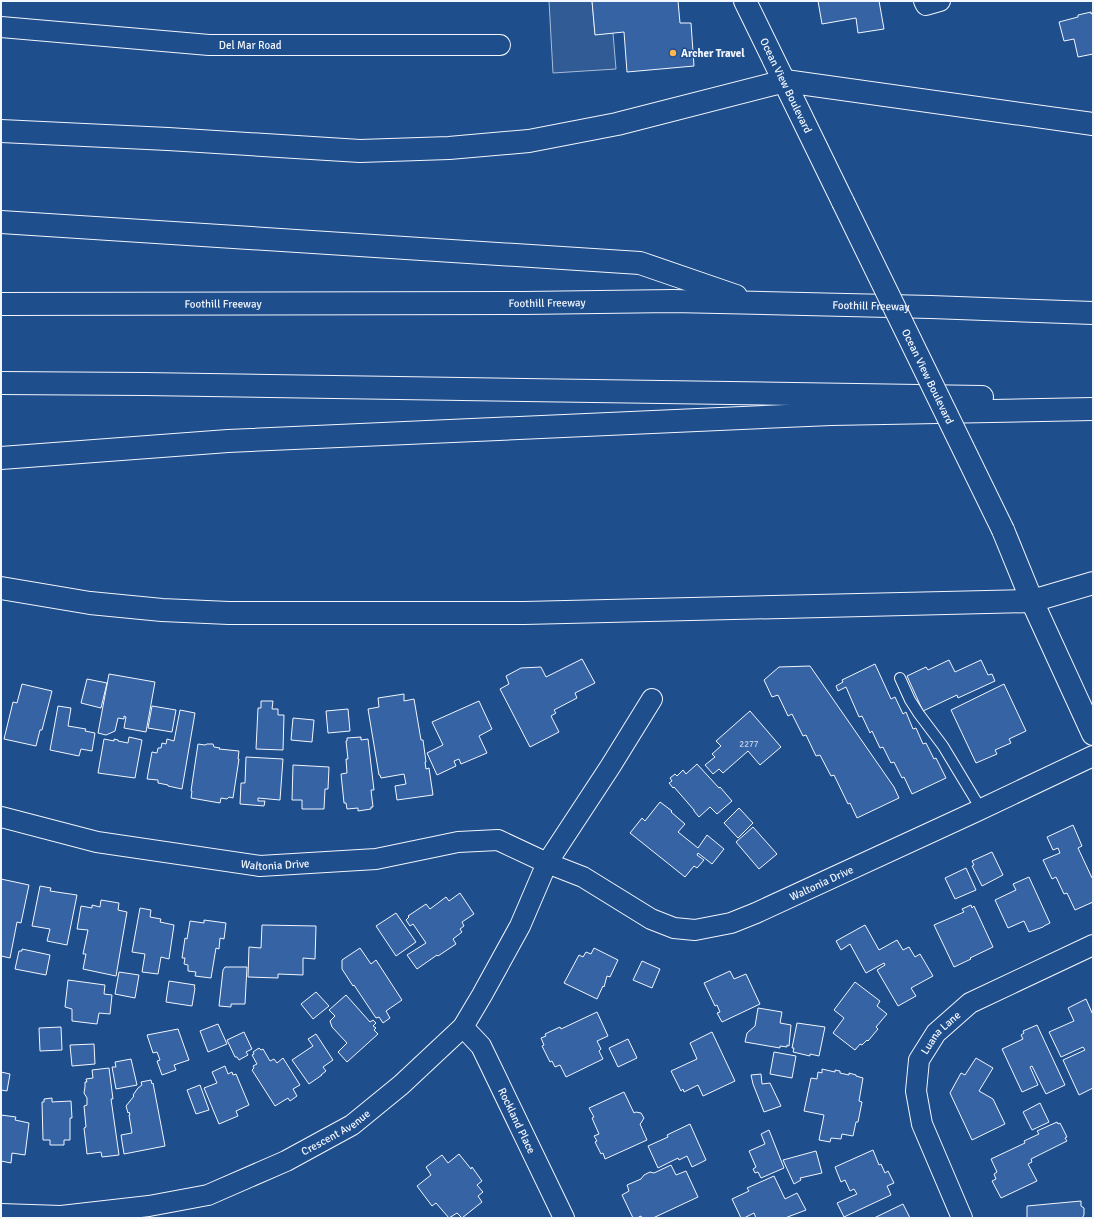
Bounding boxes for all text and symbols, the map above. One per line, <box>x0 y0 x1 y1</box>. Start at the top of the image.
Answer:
street label: Ocean View Boulevard <box>757 36 815 136</box>
street label: Del Mar Road <box>219 39 282 52</box>
place label: Archer Travel <box>681 47 745 60</box>
marker: Archer Travel <box>668 48 678 58</box>
street label: Foothill Freeway <box>508 296 586 310</box>
street label: Foothill Freeway <box>184 298 262 311</box>
street label: Foothill Freeway <box>832 299 910 314</box>
street label: Ocean View Boulevard <box>899 327 956 426</box>
house number: 2277 <box>739 739 759 750</box>
street label: Waltonia Drive <box>240 857 310 873</box>
street label: Waltonia Drive <box>788 863 855 904</box>
street label: Luana Lane <box>918 1009 963 1057</box>
street label: Rockland Place <box>495 1086 538 1156</box>
street label: Crescent Avenue <box>299 1107 373 1158</box>

